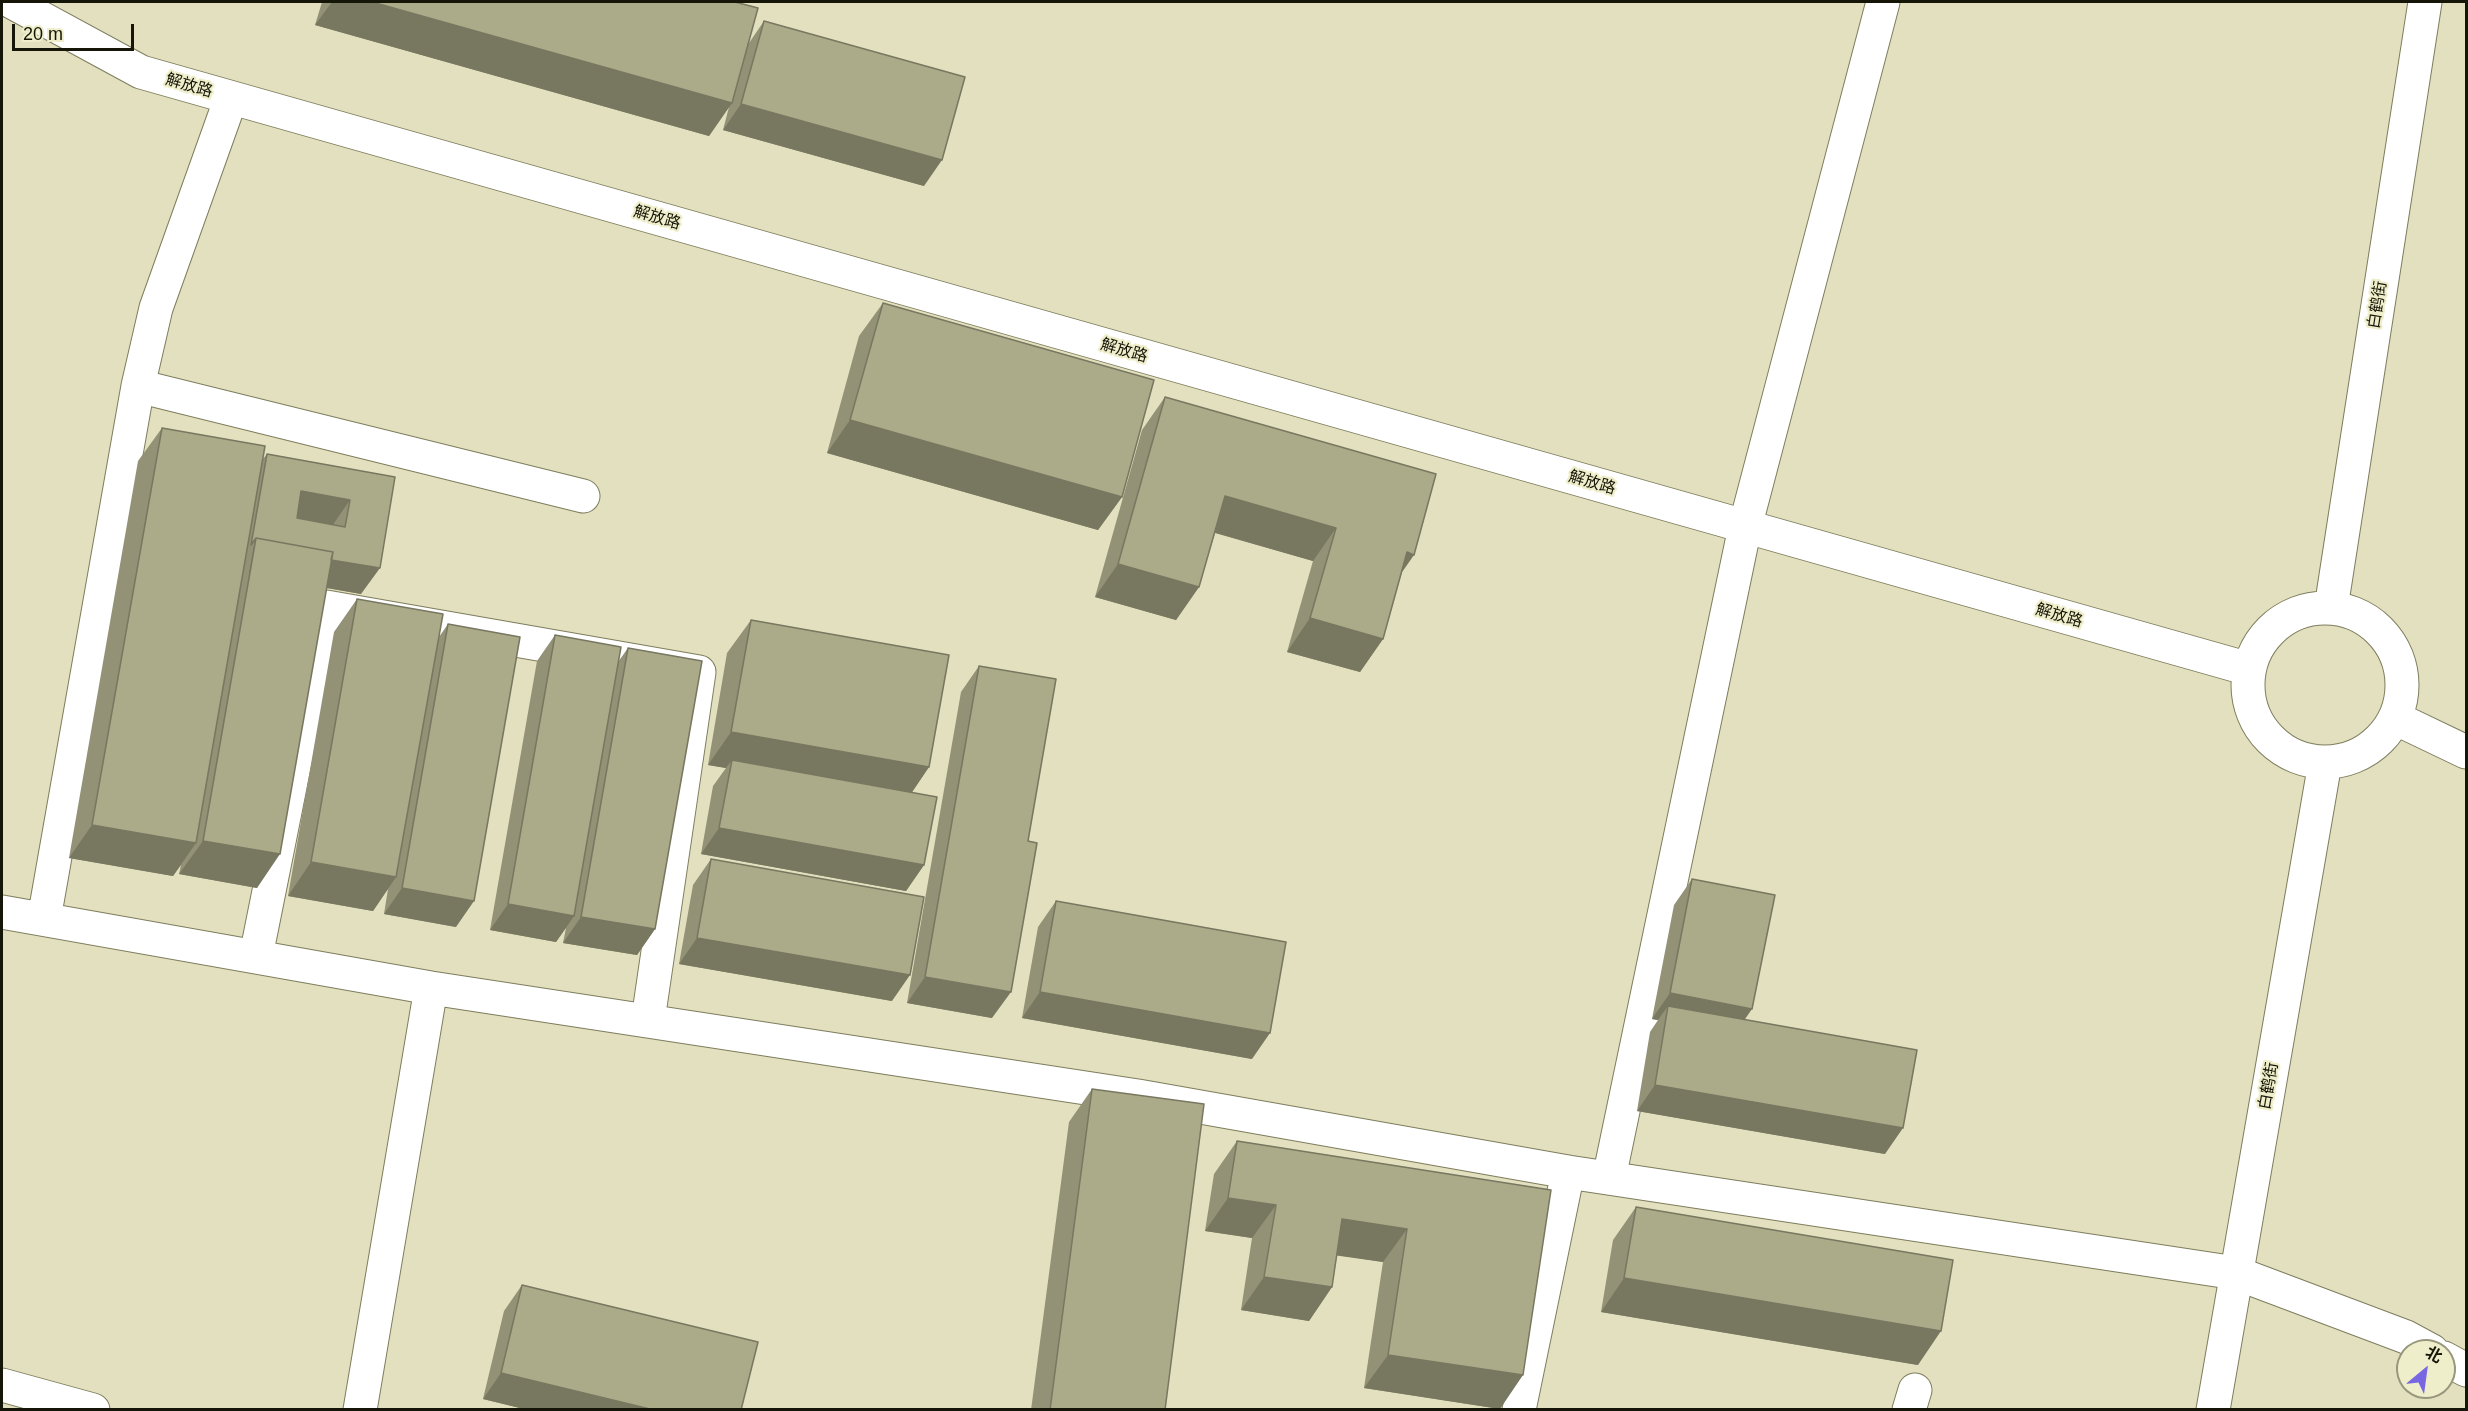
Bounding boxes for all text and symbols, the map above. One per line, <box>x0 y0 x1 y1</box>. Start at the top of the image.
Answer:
scale bar <box>15 12 136 50</box>
text: 20 m <box>23 24 63 44</box>
street label: 解放路 <box>163 70 215 102</box>
street label: 解放路 <box>631 202 683 234</box>
street label: 白鹤街 <box>2365 280 2391 330</box>
street label: 解放路 <box>1098 335 1150 367</box>
street label: 解放路 <box>1566 467 1618 499</box>
street label: 解放路 <box>2033 600 2085 632</box>
street label: 白鹤街 <box>2255 1061 2283 1111</box>
north arrow <box>2396 1339 2456 1399</box>
text: 北 <box>2423 1343 2445 1366</box>

